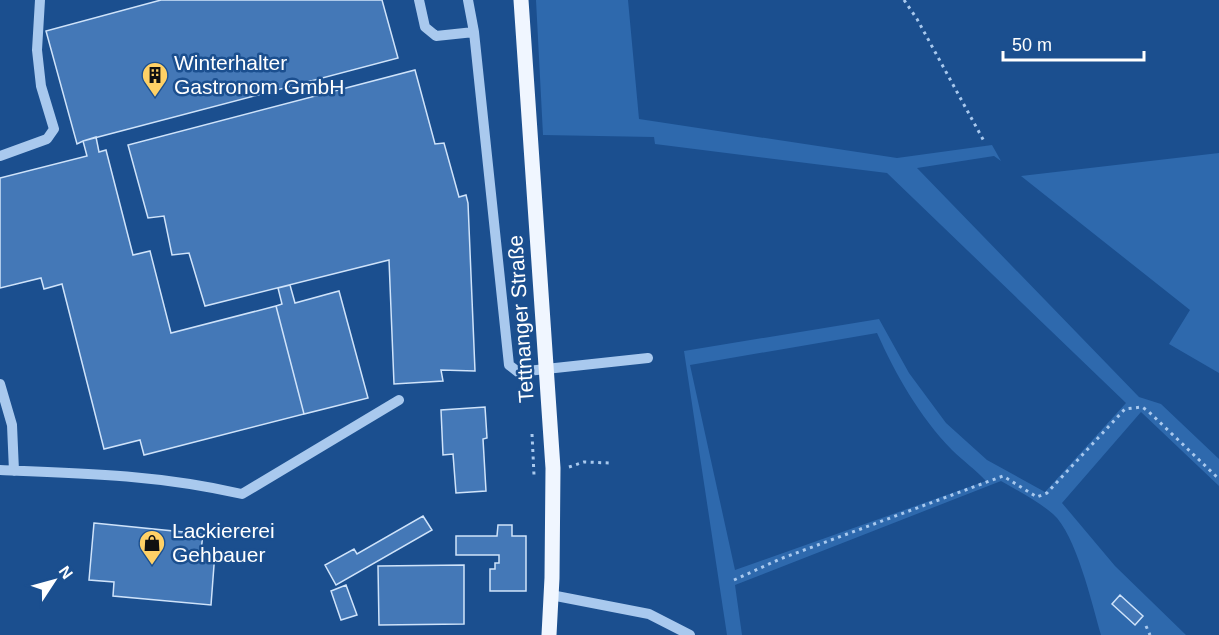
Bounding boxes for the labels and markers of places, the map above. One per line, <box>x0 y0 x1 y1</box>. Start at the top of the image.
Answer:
place label: Winterhalter Gastronom GmbH <box>174 51 344 98</box>
building icon: Winterhalter Gastronom GmbH <box>140 60 170 98</box>
place label: Lackiererei Gehbauer <box>172 519 275 566</box>
shop icon: Lackiererei Gehbauer <box>137 528 167 566</box>

